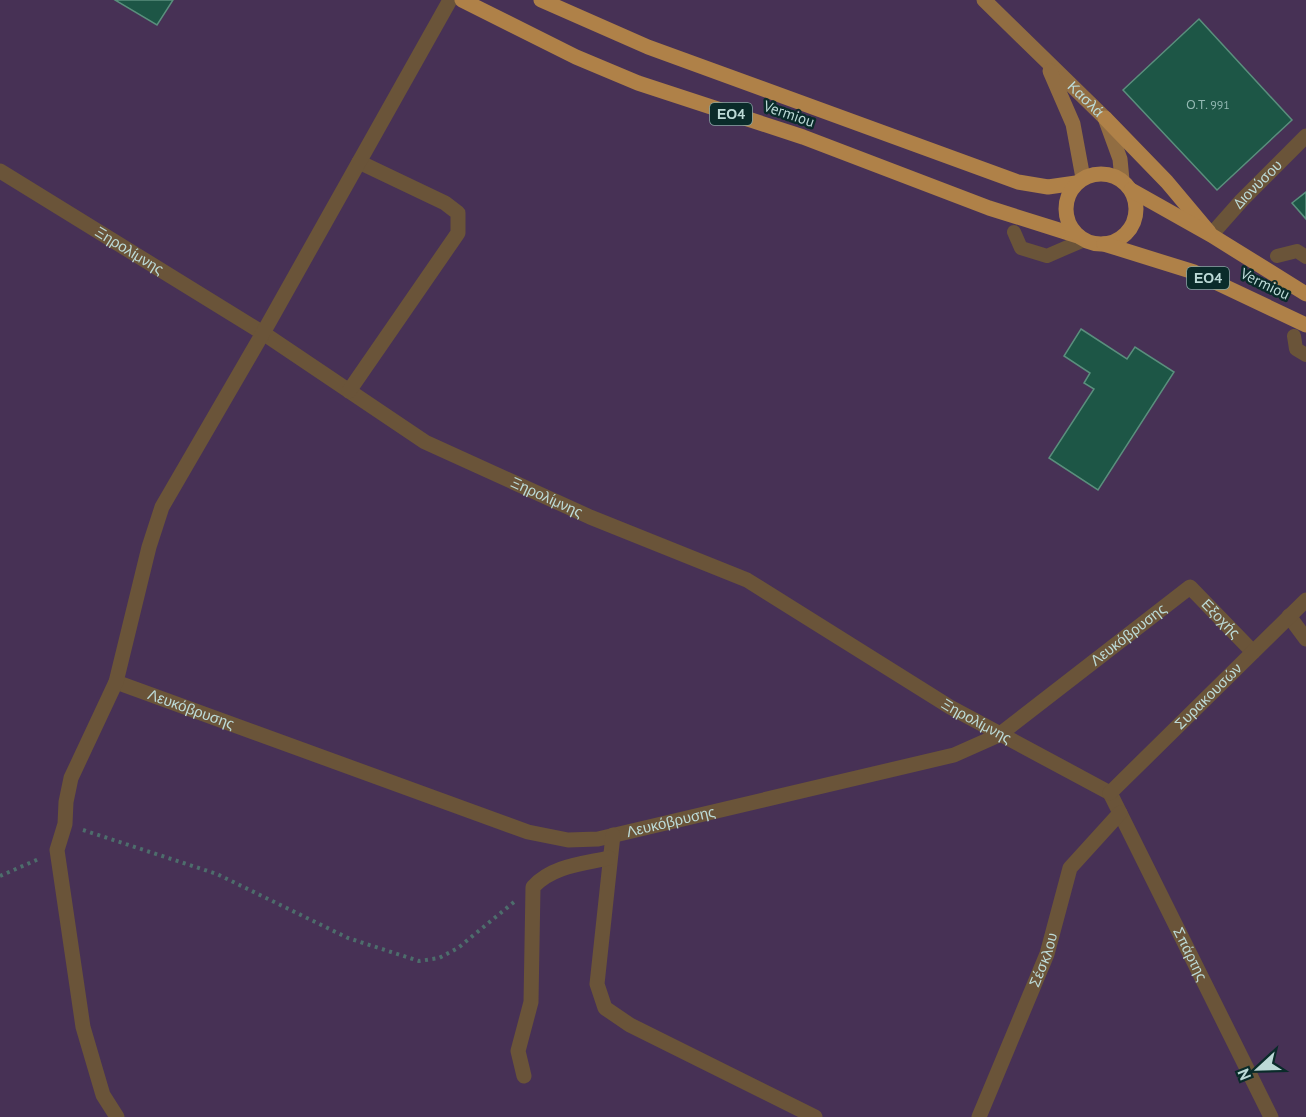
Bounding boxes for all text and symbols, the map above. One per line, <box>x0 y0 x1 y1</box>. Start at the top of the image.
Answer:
street label: Κασλά <box>1064 77 1109 121</box>
street label: Vermiou <box>760 96 817 131</box>
house number: Ο.Τ. 991 <box>1186 97 1230 112</box>
road number: ΕΟ4 <box>710 103 752 125</box>
street label: Διονύσου <box>1229 155 1286 212</box>
street label: Ξηρολίμνης <box>92 222 167 279</box>
street label: Vermiou <box>1236 263 1293 304</box>
road number: ΕΟ4 <box>1187 267 1229 289</box>
street label: Ξηρολίμνης <box>508 472 586 521</box>
street label: Εξοχής <box>1198 595 1244 642</box>
street label: Λευκόβρυσης <box>1086 599 1170 670</box>
street label: Συρακουσών <box>1170 659 1246 733</box>
street label: Λευκόβρυσης <box>145 684 237 733</box>
street label: Ξηρολίμνης <box>938 694 1015 747</box>
street label: Λευκόβρυσης <box>624 802 717 841</box>
street label: Σπάρτης <box>1169 924 1212 984</box>
street label: Σέσκλου <box>1024 930 1061 990</box>
north arrow <box>1228 1039 1288 1099</box>
text: N <box>1233 1066 1255 1083</box>

